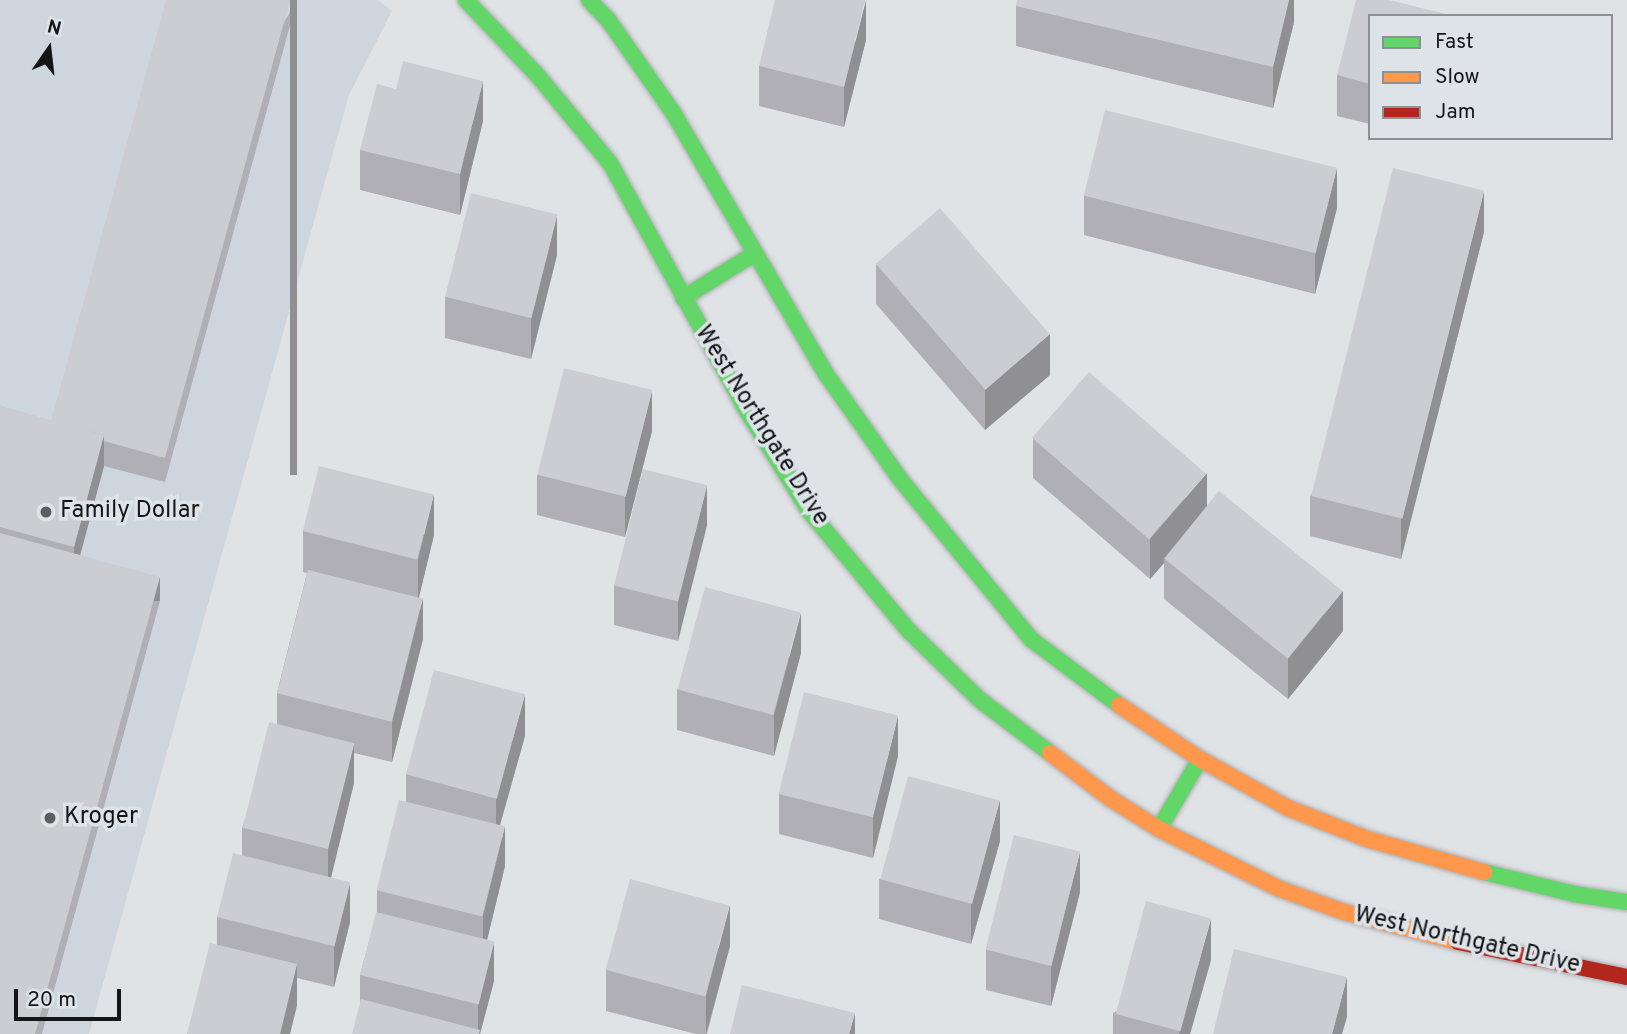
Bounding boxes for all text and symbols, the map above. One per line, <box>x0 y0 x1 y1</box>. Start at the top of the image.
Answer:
north arrow <box>14 14 84 84</box>
legend <box>1368 14 1613 140</box>
text: N <box>45 15 64 42</box>
text: Fast <box>1435 29 1474 56</box>
text: Slow <box>1435 64 1480 91</box>
text: Jam <box>1435 99 1476 126</box>
street label: West Northgate Drive <box>688 321 834 531</box>
place label: Family Dollar <box>60 498 200 526</box>
marker: Family Dollar <box>38 504 54 520</box>
place label: Kroger <box>64 804 138 832</box>
marker: Kroger <box>42 810 58 826</box>
street label: West Northgate Drive <box>1351 901 1583 981</box>
scale bar <box>18 974 124 1018</box>
text: 20 m <box>27 987 76 1014</box>

